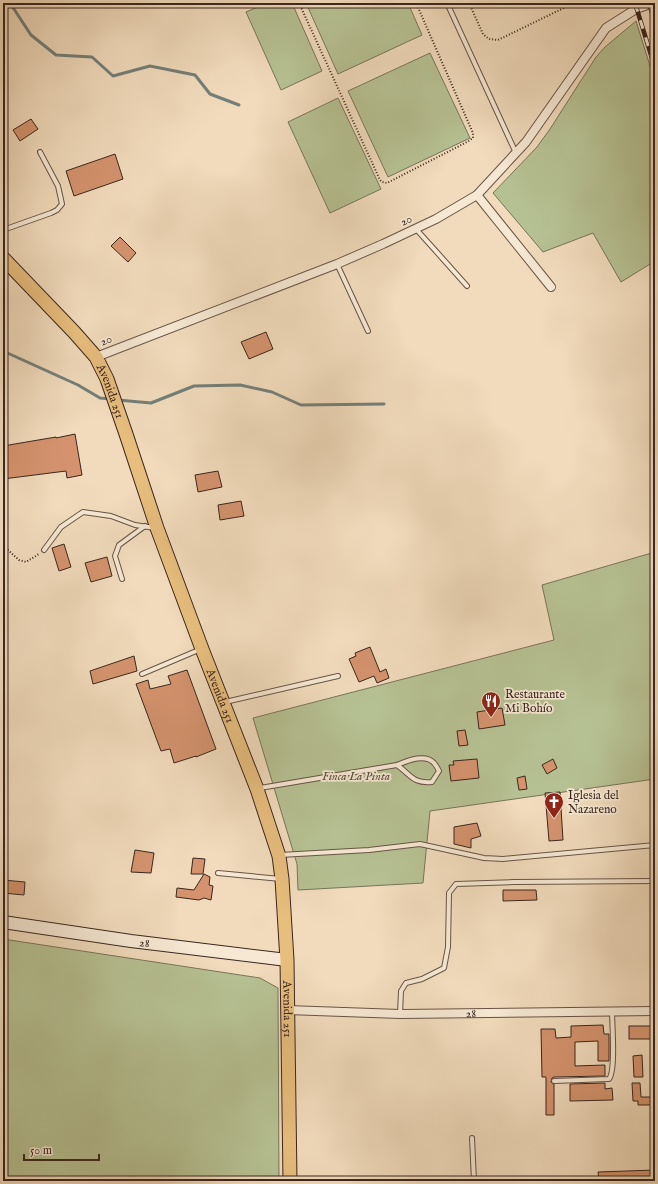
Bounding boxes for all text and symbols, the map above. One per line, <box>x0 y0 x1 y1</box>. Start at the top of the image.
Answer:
street label: 20 <box>398 211 415 230</box>
street label: 20 <box>98 331 114 350</box>
street label: Avenida 251 <box>92 361 127 420</box>
street label: Avenida 251 <box>202 666 237 725</box>
place label: Restaurante Mi Bohío <box>505 687 565 716</box>
restaurant icon: Restaurante Mi Bohío <box>480 690 502 718</box>
park label: Finca La Pinta <box>322 769 390 784</box>
place label: Iglesia del Nazareno <box>568 788 620 817</box>
church icon: Iglesia del Nazareno <box>543 791 565 819</box>
street label: 28 <box>138 935 151 951</box>
street label: Avenida 251 <box>279 979 295 1038</box>
street label: 28 <box>466 1006 476 1021</box>
scale bar <box>24 1136 99 1162</box>
text: 50 m <box>30 1143 52 1158</box>

